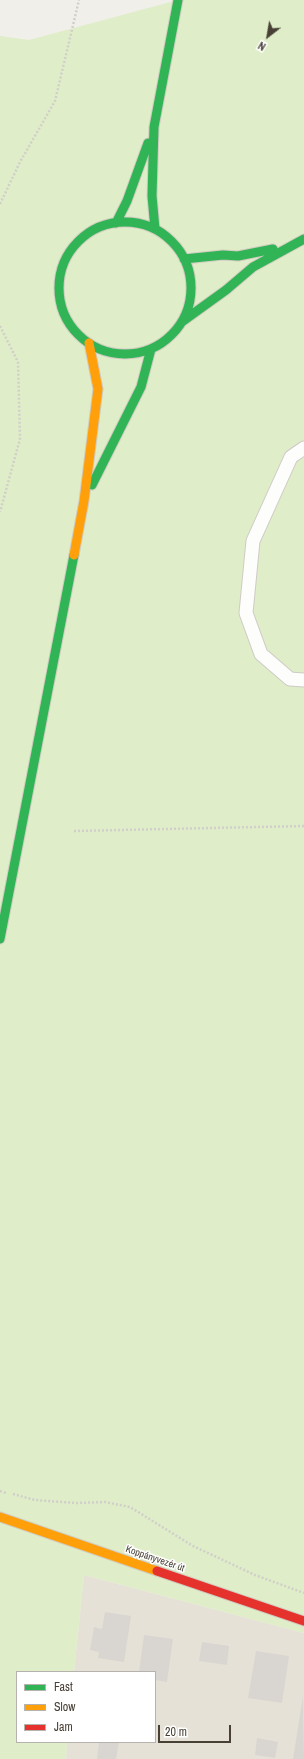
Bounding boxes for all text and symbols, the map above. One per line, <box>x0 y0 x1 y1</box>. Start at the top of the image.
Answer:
north arrow <box>248 16 288 56</box>
text: N <box>255 39 268 54</box>
street label: Koppányvezér út <box>124 1543 186 1575</box>
legend <box>16 1671 156 1743</box>
text: Fast <box>54 1679 73 1695</box>
text: Slow <box>54 1699 75 1715</box>
scale bar <box>160 1717 233 1743</box>
text: Jam <box>54 1719 73 1735</box>
text: 20 m <box>165 1724 187 1740</box>

